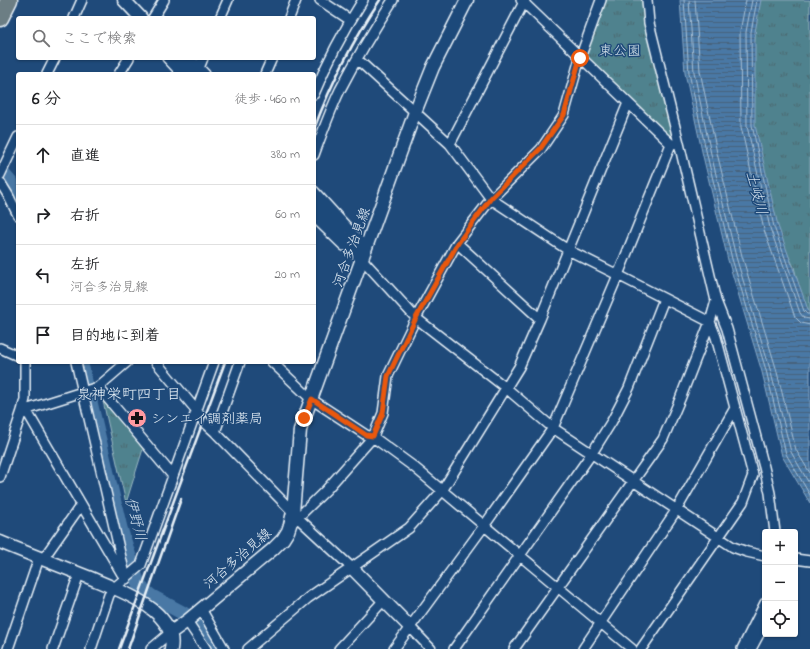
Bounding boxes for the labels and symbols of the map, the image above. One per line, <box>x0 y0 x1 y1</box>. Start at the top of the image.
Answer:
park label: 東公園 <box>599 41 641 62</box>
route start <box>571 49 589 67</box>
water label: 土岐川 <box>740 169 772 218</box>
street label: 河合多治見線 <box>328 204 377 291</box>
district label: 泉神栄町四丁目 <box>76 384 182 406</box>
pharmacy icon: シンエイ調剤薬局 <box>126 407 148 429</box>
place label: シンエイ調剤薬局 <box>151 409 263 430</box>
route end <box>295 409 313 427</box>
water label: 伊野川 <box>119 495 151 544</box>
street label: 河合多治見線 <box>199 524 277 595</box>

